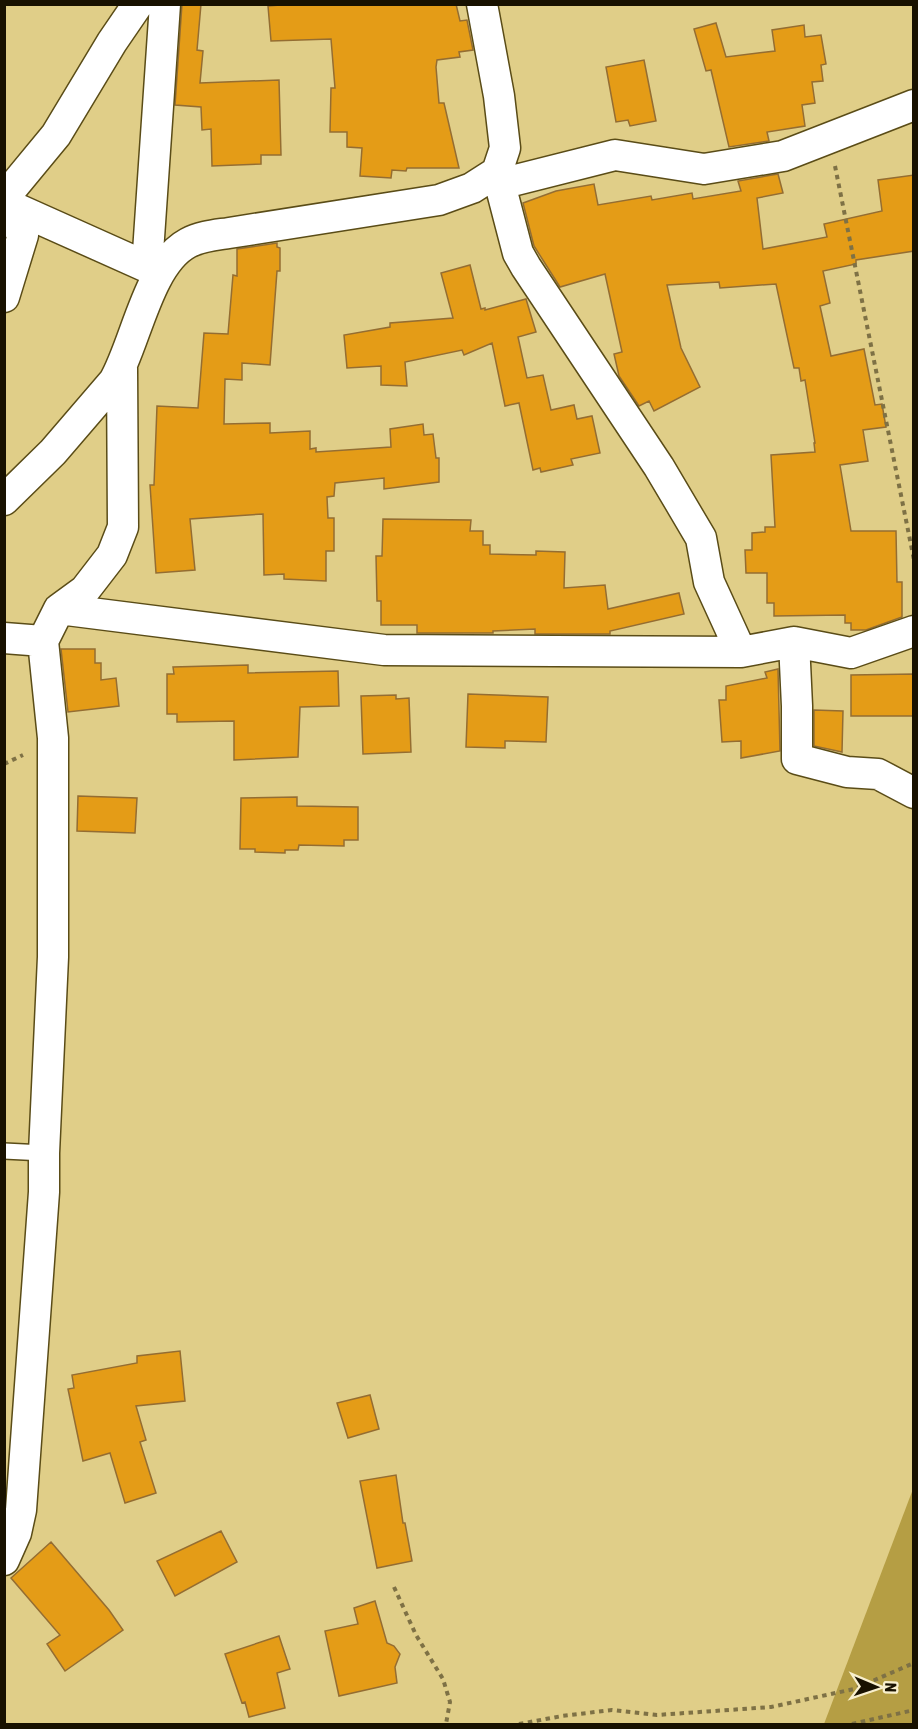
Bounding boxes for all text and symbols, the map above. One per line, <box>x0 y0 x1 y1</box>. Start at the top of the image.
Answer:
north arrow <box>846 1657 906 1717</box>
text: N <box>882 1682 900 1693</box>

